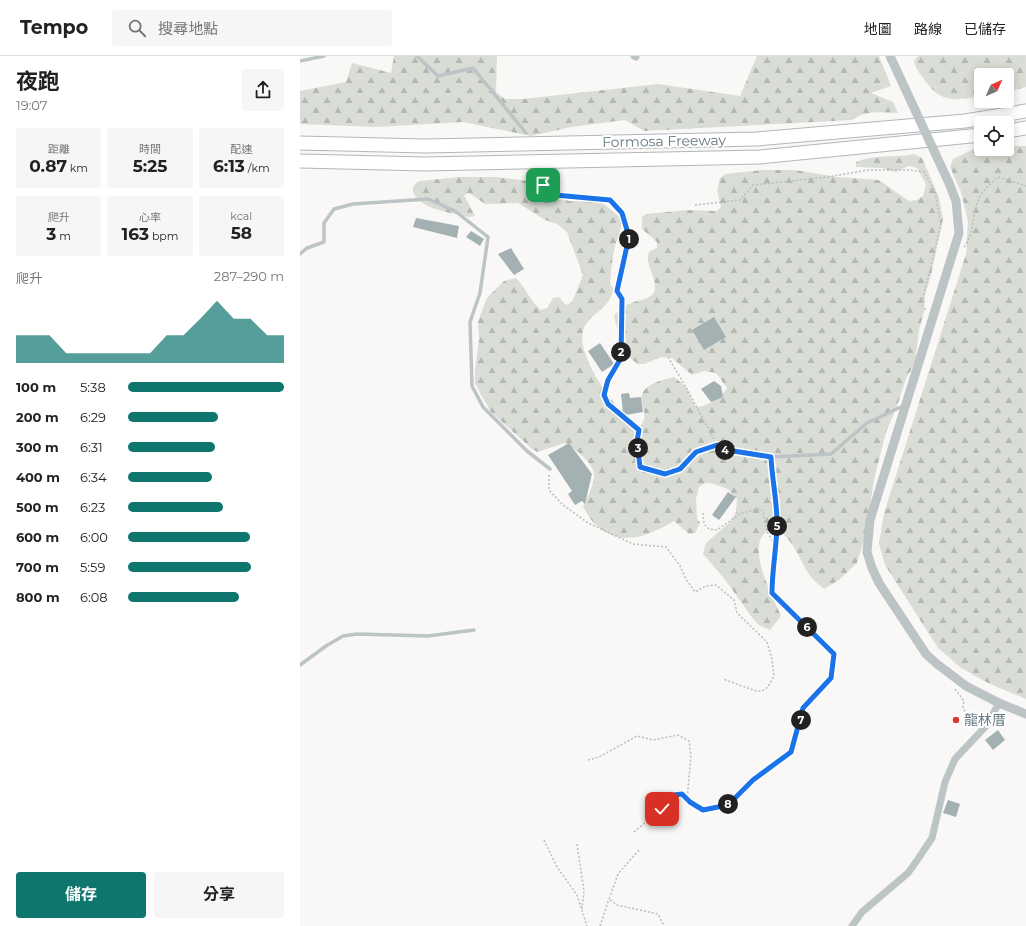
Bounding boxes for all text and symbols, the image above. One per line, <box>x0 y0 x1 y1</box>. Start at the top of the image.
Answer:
search box <box>112 10 392 46</box>
text: Tempo <box>20 16 88 39</box>
icon: search <box>126 17 148 39</box>
text: 搜尋地點 <box>158 19 218 38</box>
text: 地圖 <box>864 20 892 38</box>
text: 路線 <box>914 20 942 38</box>
text: 已儲存 <box>964 20 1006 38</box>
text: 夜跑 <box>16 68 60 95</box>
north arrow <box>974 68 1014 108</box>
map controls <box>974 68 1014 156</box>
button: share <box>242 69 284 111</box>
text: 19:07 <box>16 97 48 113</box>
button: locate <box>974 116 1014 156</box>
street label: Formosa Freeway <box>602 131 726 151</box>
text: 距離 <box>48 142 70 156</box>
text: 時間 <box>139 142 161 156</box>
text: 配速 <box>230 142 252 156</box>
text: 0.87 <box>29 156 67 176</box>
text: 5:25 <box>133 156 167 176</box>
text: 6:13 <box>213 156 245 176</box>
text: km <box>67 161 88 175</box>
text: /km <box>245 161 270 175</box>
pin <box>526 168 560 202</box>
icon: arrive <box>532 174 554 196</box>
text: kcal <box>230 209 252 223</box>
text: 爬升 <box>48 210 70 224</box>
text: 心率 <box>139 210 161 224</box>
text: 58 <box>231 223 252 243</box>
text: 3 <box>46 224 56 244</box>
text: 163 <box>121 224 149 244</box>
text: m <box>56 229 71 243</box>
text: bpm <box>149 229 179 243</box>
pin: 1 <box>619 229 639 249</box>
text: 1 <box>627 232 631 246</box>
text: 287–290 m <box>214 268 284 284</box>
text: 爬升 <box>16 270 42 286</box>
pin: 2 <box>611 342 631 362</box>
text: 2 <box>618 345 624 359</box>
text: 100 m <box>16 379 56 395</box>
text: 5:38 <box>80 379 106 395</box>
text: 200 m <box>16 409 59 425</box>
text: 6:29 <box>80 409 106 425</box>
pin: 3 <box>628 438 648 458</box>
text: 300 m <box>16 439 59 455</box>
text: 6:31 <box>80 439 103 455</box>
pin: 4 <box>715 440 735 460</box>
text: 3 <box>635 441 641 455</box>
text: 4 <box>721 443 729 457</box>
text: 400 m <box>16 469 60 485</box>
text: 6:34 <box>80 469 107 485</box>
text: 500 m <box>16 499 59 515</box>
text: 6:23 <box>80 499 105 515</box>
pin: 5 <box>767 516 787 536</box>
text: 5 <box>774 519 780 533</box>
text: 600 m <box>16 529 59 545</box>
text: 6:00 <box>80 529 108 545</box>
text: 700 m <box>16 559 59 575</box>
text: 5:59 <box>80 559 105 575</box>
text: 800 m <box>16 589 60 605</box>
text: 6:08 <box>80 589 108 605</box>
pin: 6 <box>797 617 817 637</box>
text: 6 <box>803 620 811 634</box>
pin: 7 <box>791 710 811 730</box>
place label: 龍林厝 <box>964 711 1006 729</box>
text: 7 <box>798 713 804 727</box>
marker: 龍林厝 <box>951 715 961 725</box>
pin <box>645 792 679 826</box>
pin: 8 <box>718 794 738 814</box>
text: 8 <box>724 797 732 811</box>
icon: check <box>651 798 673 820</box>
button: 儲存 <box>16 872 146 918</box>
button: 分享 <box>154 872 284 918</box>

